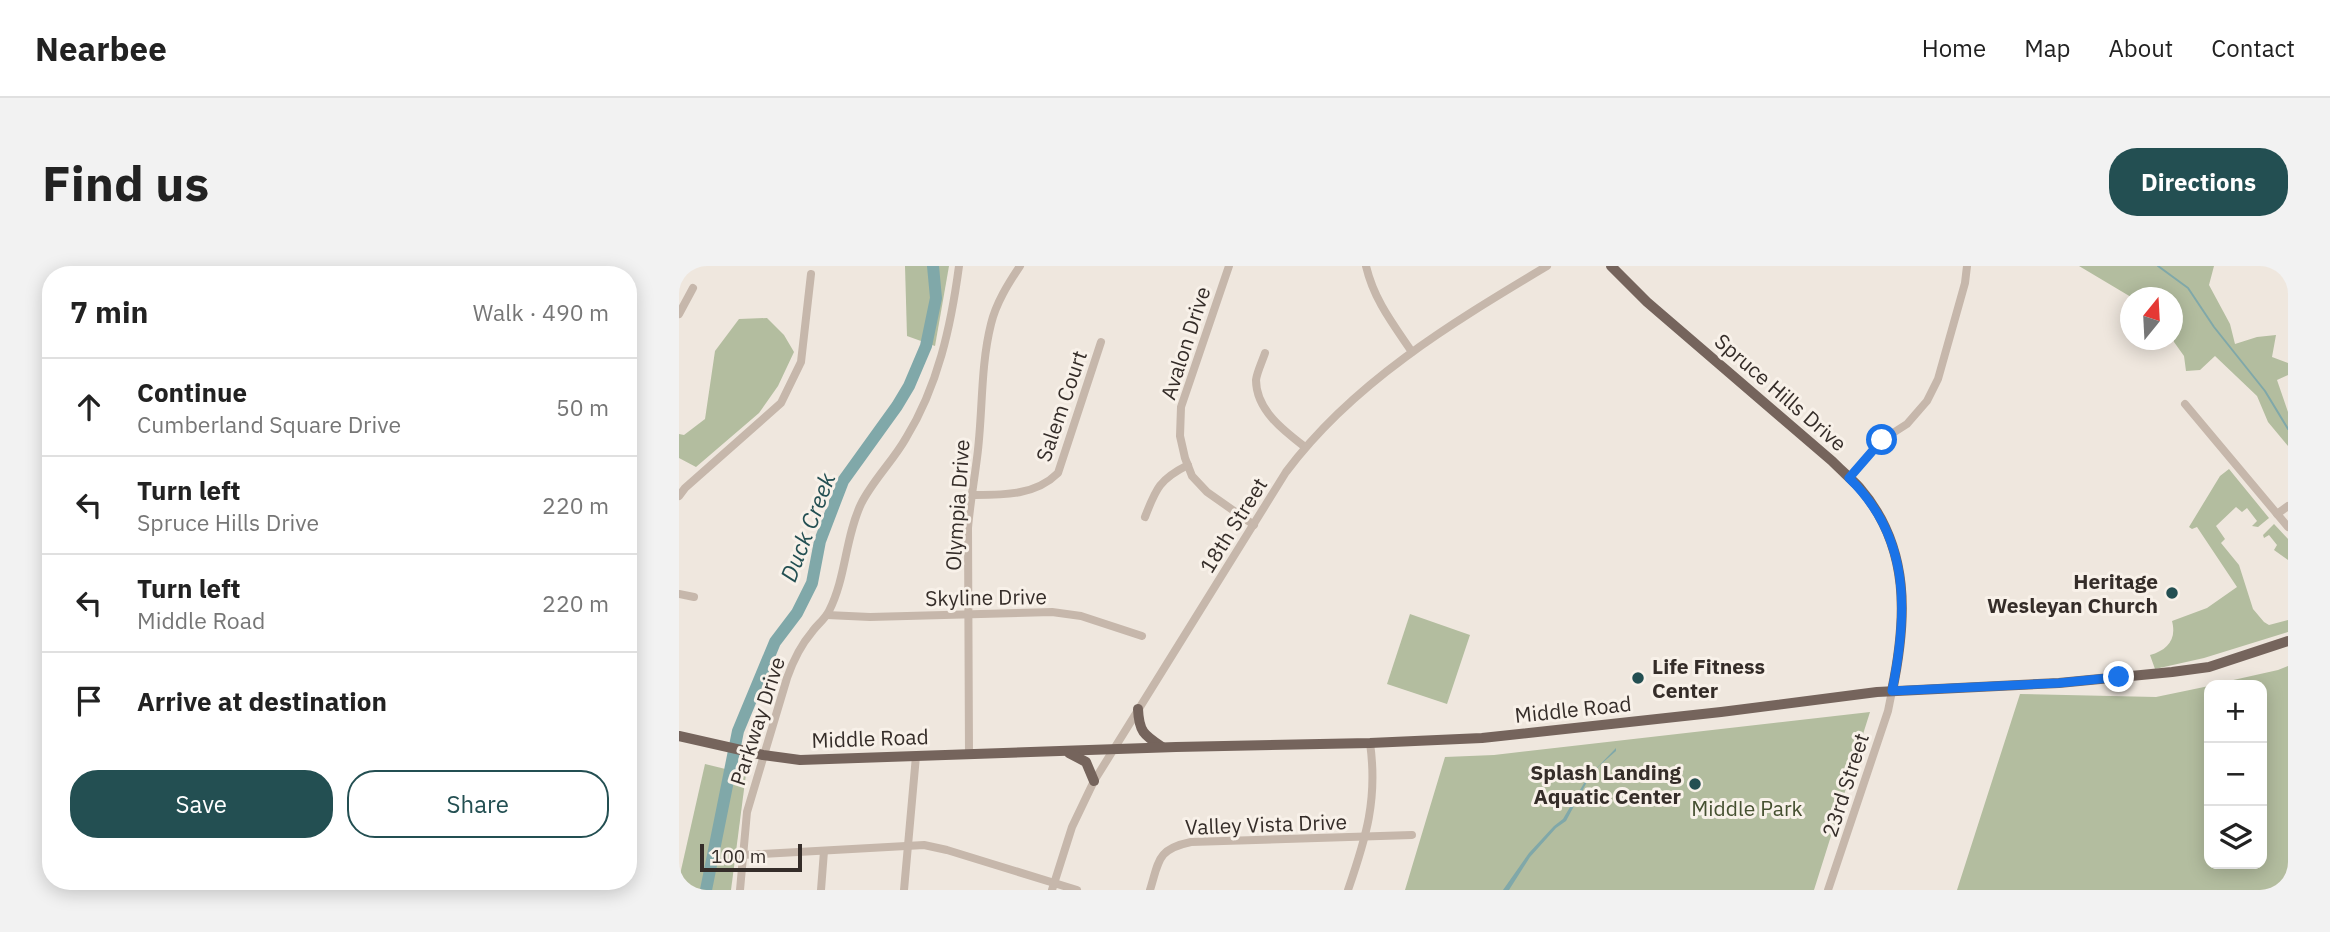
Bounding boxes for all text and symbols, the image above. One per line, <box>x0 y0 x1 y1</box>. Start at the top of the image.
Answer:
text: Nearbee <box>35 27 167 70</box>
text: Home <box>1922 32 1986 64</box>
text: Map <box>2024 32 2070 64</box>
text: About <box>2108 32 2173 64</box>
text: Contact <box>2211 32 2295 64</box>
button: Directions <box>2109 148 2288 216</box>
text: Find us <box>42 151 209 214</box>
street label: Avalon Drive <box>1154 283 1216 403</box>
north arrow <box>2120 287 2183 350</box>
text: 7 min <box>70 292 148 331</box>
text: Walk · 490 m <box>473 297 609 327</box>
street label: Spruce Hills Drive <box>1709 327 1853 457</box>
street label: Salem Court <box>1029 347 1093 465</box>
text: Continue <box>137 375 247 409</box>
icon: ahead <box>70 388 108 426</box>
text: 50 m <box>556 392 609 422</box>
text: Cumberland Square Drive <box>137 409 401 439</box>
route start <box>1866 424 1897 455</box>
street label: Olympia Drive <box>938 438 976 572</box>
water label: Duck Creek <box>773 467 842 586</box>
street label: 18th Street <box>1193 472 1273 578</box>
text: Turn left <box>137 473 240 507</box>
icon: left <box>70 486 108 524</box>
text: 220 m <box>542 490 609 520</box>
text: Spruce Hills Drive <box>137 507 319 537</box>
place label: Heritage Wesleyan Church <box>1987 567 2158 619</box>
text: Turn left <box>137 571 240 605</box>
street label: Skyline Drive <box>925 582 1047 612</box>
icon: left <box>70 584 108 622</box>
marker: Heritage Wesleyan Church <box>2164 585 2180 601</box>
text: 220 m <box>542 588 609 618</box>
text: Middle Road <box>137 605 265 635</box>
place label: Life Fitness Center <box>1652 652 1765 704</box>
street label: Parkway Drive <box>723 653 791 789</box>
route end <box>2103 661 2134 692</box>
marker: Life Fitness Center <box>1630 670 1646 686</box>
map controls <box>2204 680 2267 869</box>
button: + <box>2204 680 2267 743</box>
icon: arrive <box>70 682 108 720</box>
text: Arrive at destination <box>137 684 387 718</box>
street label: Middle Road <box>1513 689 1633 729</box>
street label: Middle Road <box>811 722 929 754</box>
street label: 23rd Street <box>1815 730 1875 840</box>
button: − <box>2204 743 2267 806</box>
place label: Splash Landing Aquatic Center <box>1530 758 1682 810</box>
button: Save <box>70 770 333 838</box>
button: Share <box>347 770 609 838</box>
marker: Splash Landing Aquatic Center <box>1687 776 1703 792</box>
park label: Middle Park <box>1691 794 1803 822</box>
button: layers <box>2204 806 2267 869</box>
street label: Valley Vista Drive <box>1185 807 1347 841</box>
scale bar <box>700 841 801 873</box>
text: 100 m <box>711 844 766 868</box>

